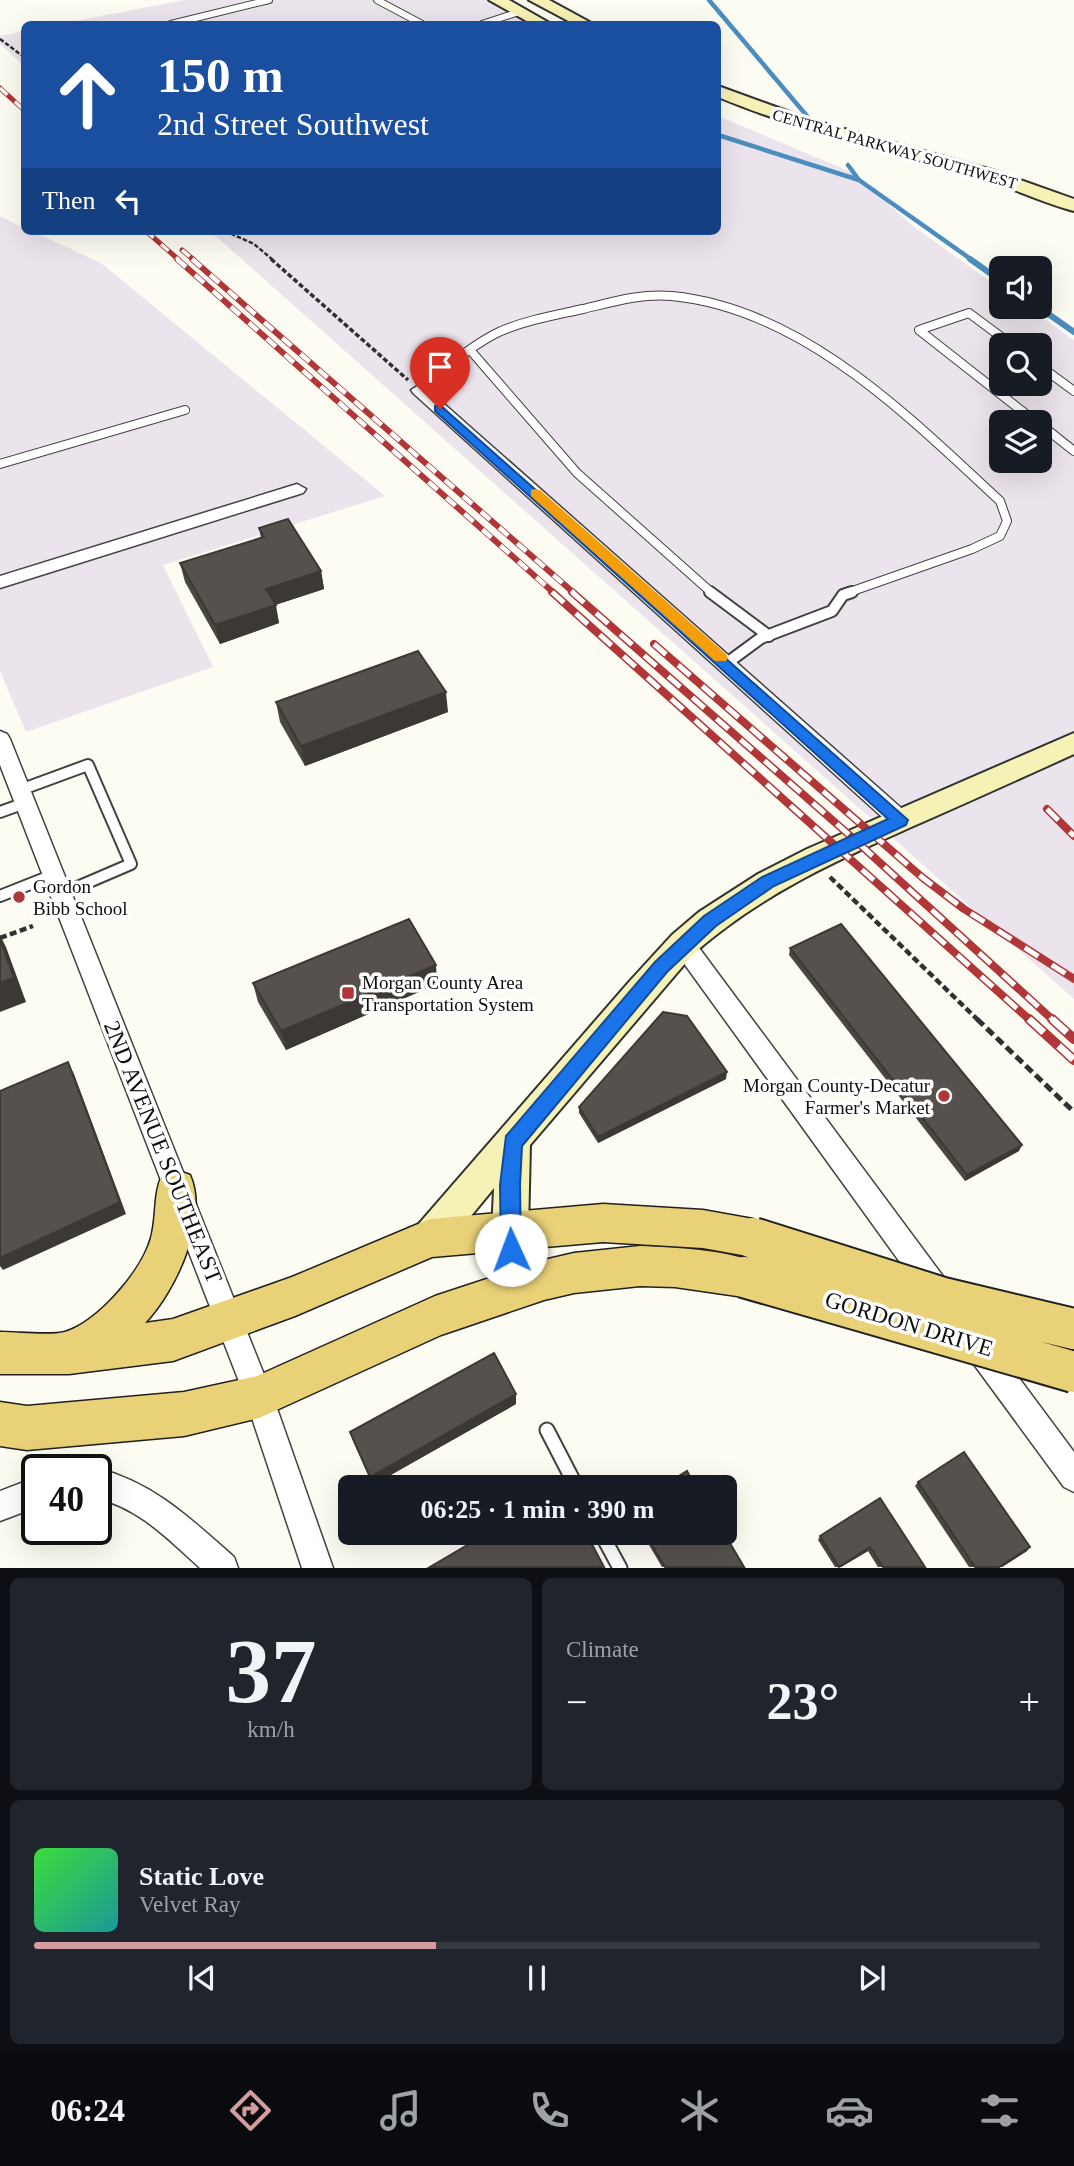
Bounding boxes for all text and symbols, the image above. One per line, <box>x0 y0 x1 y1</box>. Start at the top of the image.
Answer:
text: 150 m <box>157 48 284 103</box>
icon: ahead <box>42 49 133 140</box>
text: 2nd Street Southwest <box>157 106 429 142</box>
street label: CENTRAL PARKWAY SOUTHWEST <box>771 106 1019 192</box>
icon: left <box>109 182 147 220</box>
text: Then <box>42 186 95 215</box>
map controls <box>989 256 1052 473</box>
button: sound <box>989 256 1052 319</box>
button: search <box>989 333 1052 396</box>
pin <box>410 337 470 409</box>
icon: arrive <box>421 348 459 386</box>
button: layers <box>989 410 1052 473</box>
place label: Gordon Bibb School <box>33 876 127 919</box>
marker: Gordon Bibb School <box>11 889 27 905</box>
place label: Morgan County Area Transportation System <box>362 972 534 1015</box>
marker: Morgan County Area Transportation System <box>340 985 356 1001</box>
street label: 2ND AVENUE SOUTHEAST <box>99 1017 227 1287</box>
place label: Morgan County-Decatur Farmer's Market <box>743 1075 931 1118</box>
marker: Morgan County-Decatur Farmer's Market <box>936 1088 952 1104</box>
position arrow <box>474 1213 548 1287</box>
street label: GORDON DRIVE <box>822 1287 996 1361</box>
speed limit sign: 40 <box>21 1454 112 1545</box>
text: 06:25 · 1 min · 390 m <box>421 1495 655 1524</box>
text: 37 <box>226 1621 317 1722</box>
text: Climate <box>566 1637 639 1662</box>
text: 23° <box>767 1673 839 1730</box>
text: − <box>566 1681 587 1723</box>
text: + <box>1019 1681 1040 1723</box>
text: km/h <box>247 1717 295 1742</box>
text: Static Love <box>139 1862 264 1891</box>
text: Velvet Ray <box>139 1892 241 1917</box>
icon: previous <box>183 1959 221 1997</box>
icon: pause <box>518 1959 556 1997</box>
icon: next <box>853 1959 891 1997</box>
icon: directions <box>226 2086 275 2135</box>
icon: music <box>376 2086 425 2135</box>
icon: phone <box>525 2086 574 2135</box>
icon: climate <box>675 2086 724 2135</box>
icon: car <box>825 2086 874 2135</box>
icon: filters <box>975 2086 1024 2135</box>
text: 06:24 <box>50 2092 125 2128</box>

